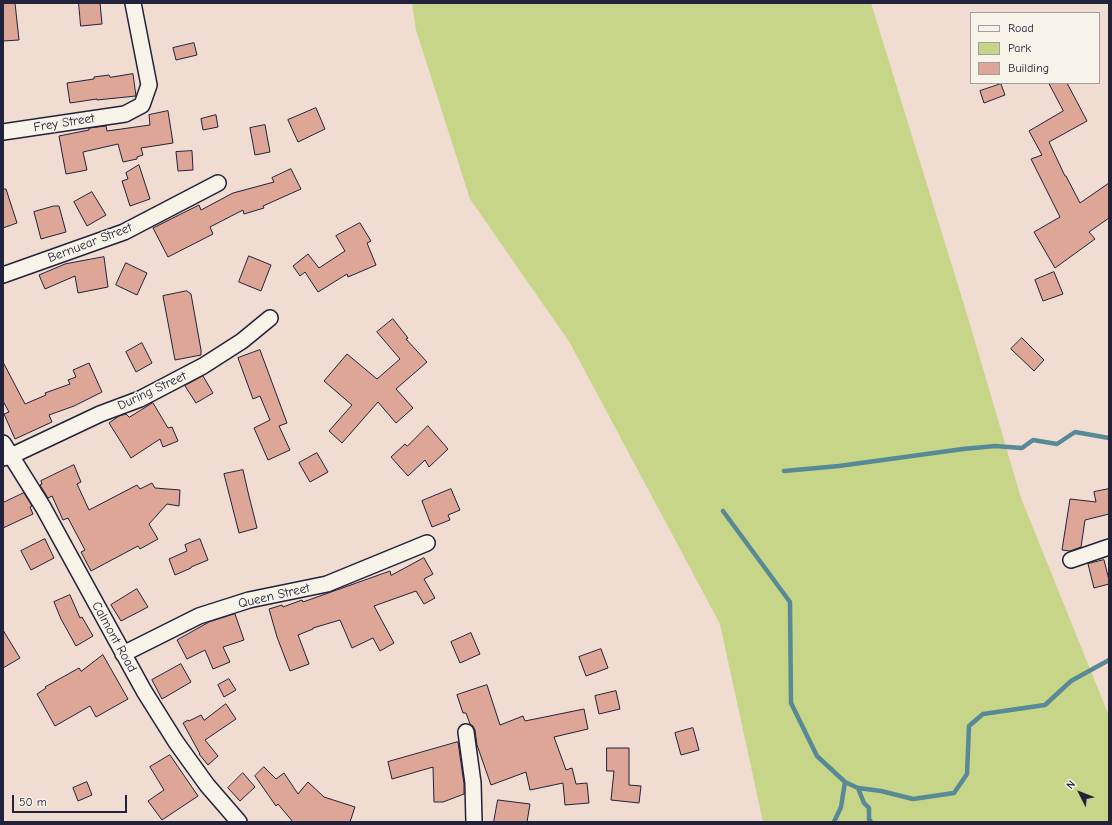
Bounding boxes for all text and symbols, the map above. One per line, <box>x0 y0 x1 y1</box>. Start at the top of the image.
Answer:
legend <box>970 12 1100 84</box>
text: Road <box>1008 21 1034 35</box>
text: Park <box>1008 41 1031 55</box>
text: Building <box>1008 61 1049 75</box>
street label: Frey Street <box>32 110 96 136</box>
street label: Bernuear Street <box>46 220 134 266</box>
street label: During Street <box>115 368 189 414</box>
street label: Queen Street <box>237 580 311 612</box>
street label: Calmont Road <box>88 599 140 675</box>
north arrow <box>1060 773 1100 813</box>
text: N <box>1063 778 1078 792</box>
scale bar <box>14 787 129 813</box>
text: 50 m <box>19 795 47 809</box>

